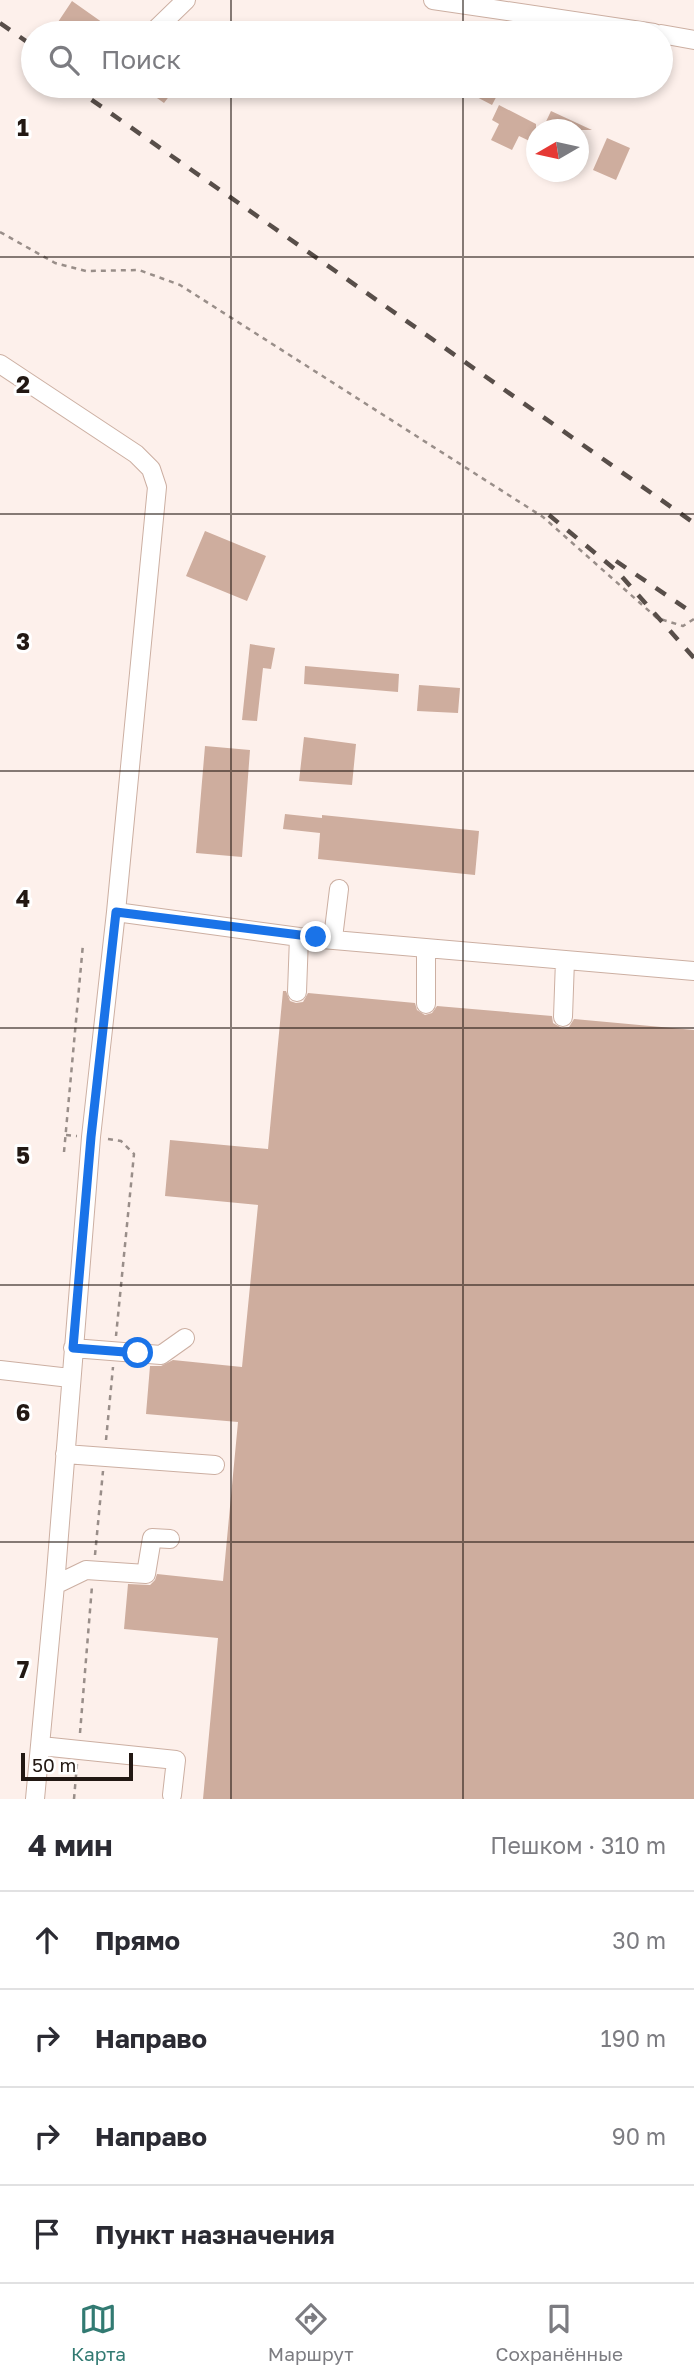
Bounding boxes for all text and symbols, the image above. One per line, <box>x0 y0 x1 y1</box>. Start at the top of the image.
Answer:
search box <box>21 21 673 98</box>
icon: search <box>45 41 83 79</box>
text: Поиск <box>101 44 181 75</box>
text: 1 <box>17 113 29 141</box>
north arrow <box>526 119 589 182</box>
text: 2 <box>16 370 30 398</box>
text: 3 <box>16 627 30 655</box>
text: 4 <box>16 884 30 912</box>
route end <box>300 921 331 952</box>
text: 5 <box>16 1141 30 1169</box>
route start <box>122 1337 153 1368</box>
text: 6 <box>16 1398 30 1426</box>
text: 7 <box>17 1655 29 1683</box>
scale bar <box>21 1750 133 1782</box>
text: 50 m <box>32 1753 76 1776</box>
text: 4 мин <box>28 1827 112 1863</box>
text: Пешком · 310 m <box>490 1831 666 1859</box>
icon: ahead <box>28 1921 66 1959</box>
text: Прямо <box>95 1925 180 1956</box>
text: 30 m <box>612 1926 666 1954</box>
icon: right <box>28 2019 66 2057</box>
text: Направо <box>95 2023 207 2054</box>
text: 190 m <box>601 2024 666 2052</box>
icon: right <box>28 2117 66 2155</box>
text: Направо <box>95 2121 207 2152</box>
text: 90 m <box>612 2122 666 2150</box>
icon: arrive <box>28 2215 66 2253</box>
text: Пункт назначения <box>95 2219 335 2250</box>
tab: Карта <box>71 2300 126 2365</box>
tab: Маршрут <box>268 2300 354 2365</box>
tab: Сохранённые <box>496 2300 623 2365</box>

